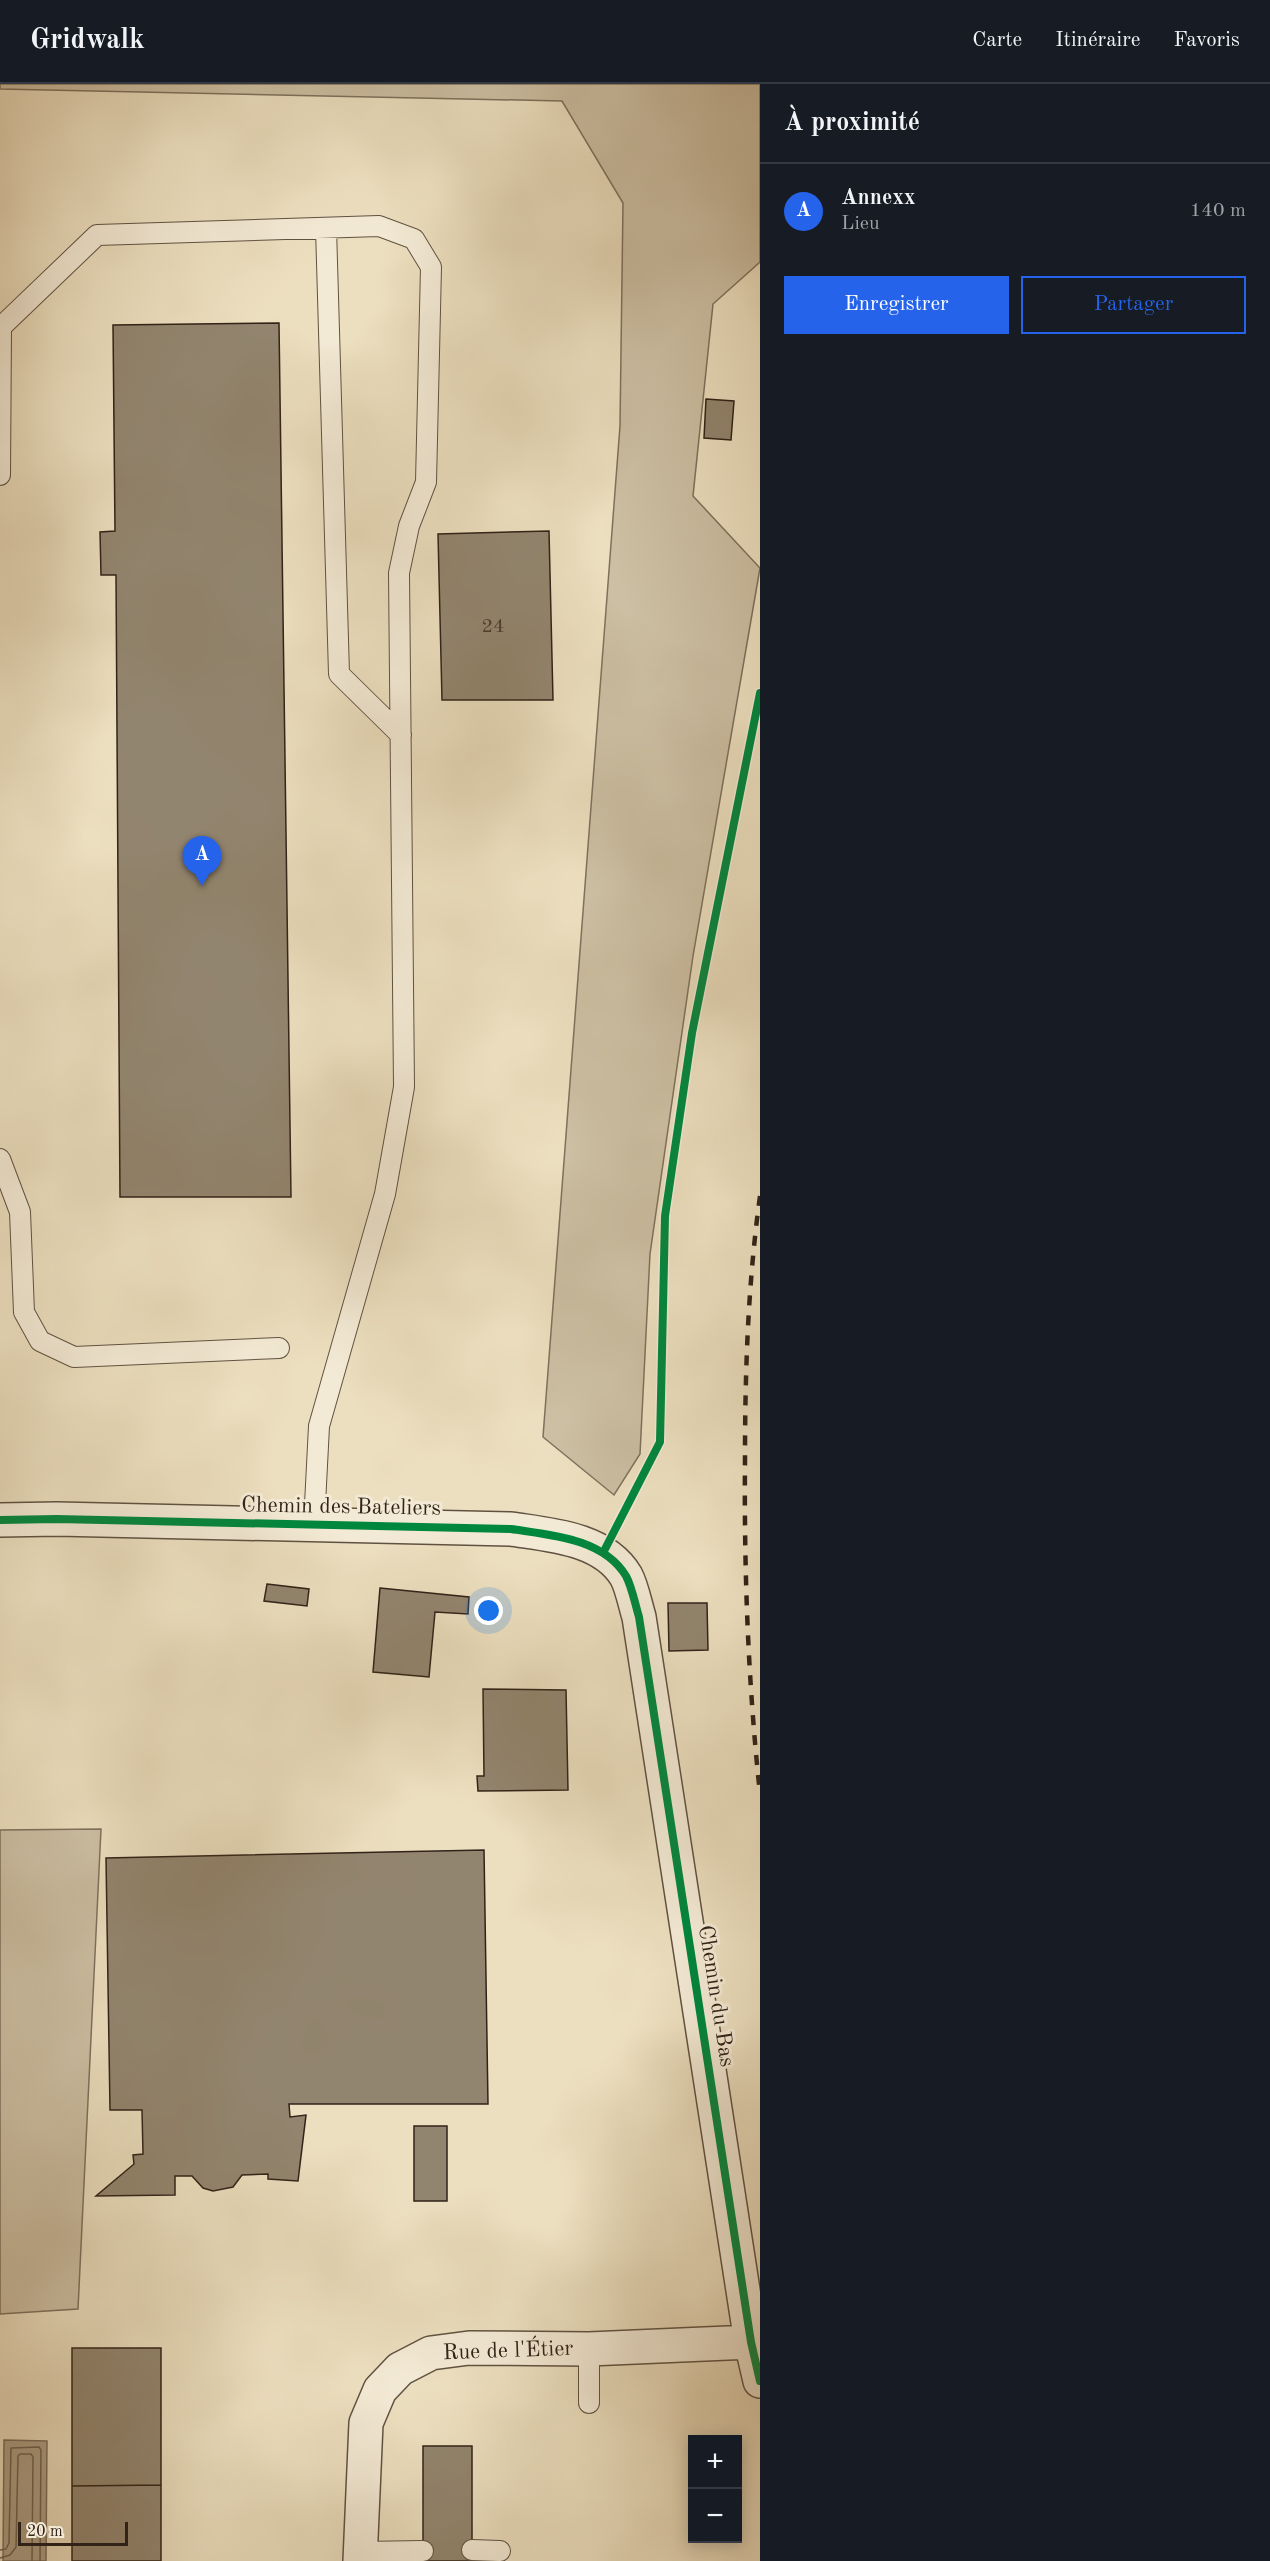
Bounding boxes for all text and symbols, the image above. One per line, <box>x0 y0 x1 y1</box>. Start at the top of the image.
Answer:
text: Gridwalk <box>30 27 145 55</box>
text: Carte <box>972 30 1022 51</box>
text: Itinéraire <box>1055 30 1141 51</box>
text: Favoris <box>1174 30 1240 51</box>
text: À proximité <box>784 110 920 136</box>
text: Annexx <box>841 187 915 209</box>
text: A <box>796 201 811 221</box>
text: 140 m <box>1190 201 1246 221</box>
text: Lieu <box>841 214 880 234</box>
button: Enregistrer <box>784 276 1009 334</box>
button: Partager <box>1021 276 1246 334</box>
house number: 24 <box>481 617 505 637</box>
pin: A <box>182 836 222 886</box>
street label: Chemin des Bateliers <box>241 1494 441 1520</box>
your location <box>474 1596 503 1625</box>
street label: Chemin du Bas <box>694 1924 738 2068</box>
street label: Rue de l'Étier <box>442 2335 574 2364</box>
map controls <box>688 2435 742 2543</box>
button: + <box>688 2435 742 2489</box>
button: − <box>688 2489 742 2543</box>
scale bar <box>18 2519 128 2546</box>
text: 20 m <box>27 2524 63 2540</box>

